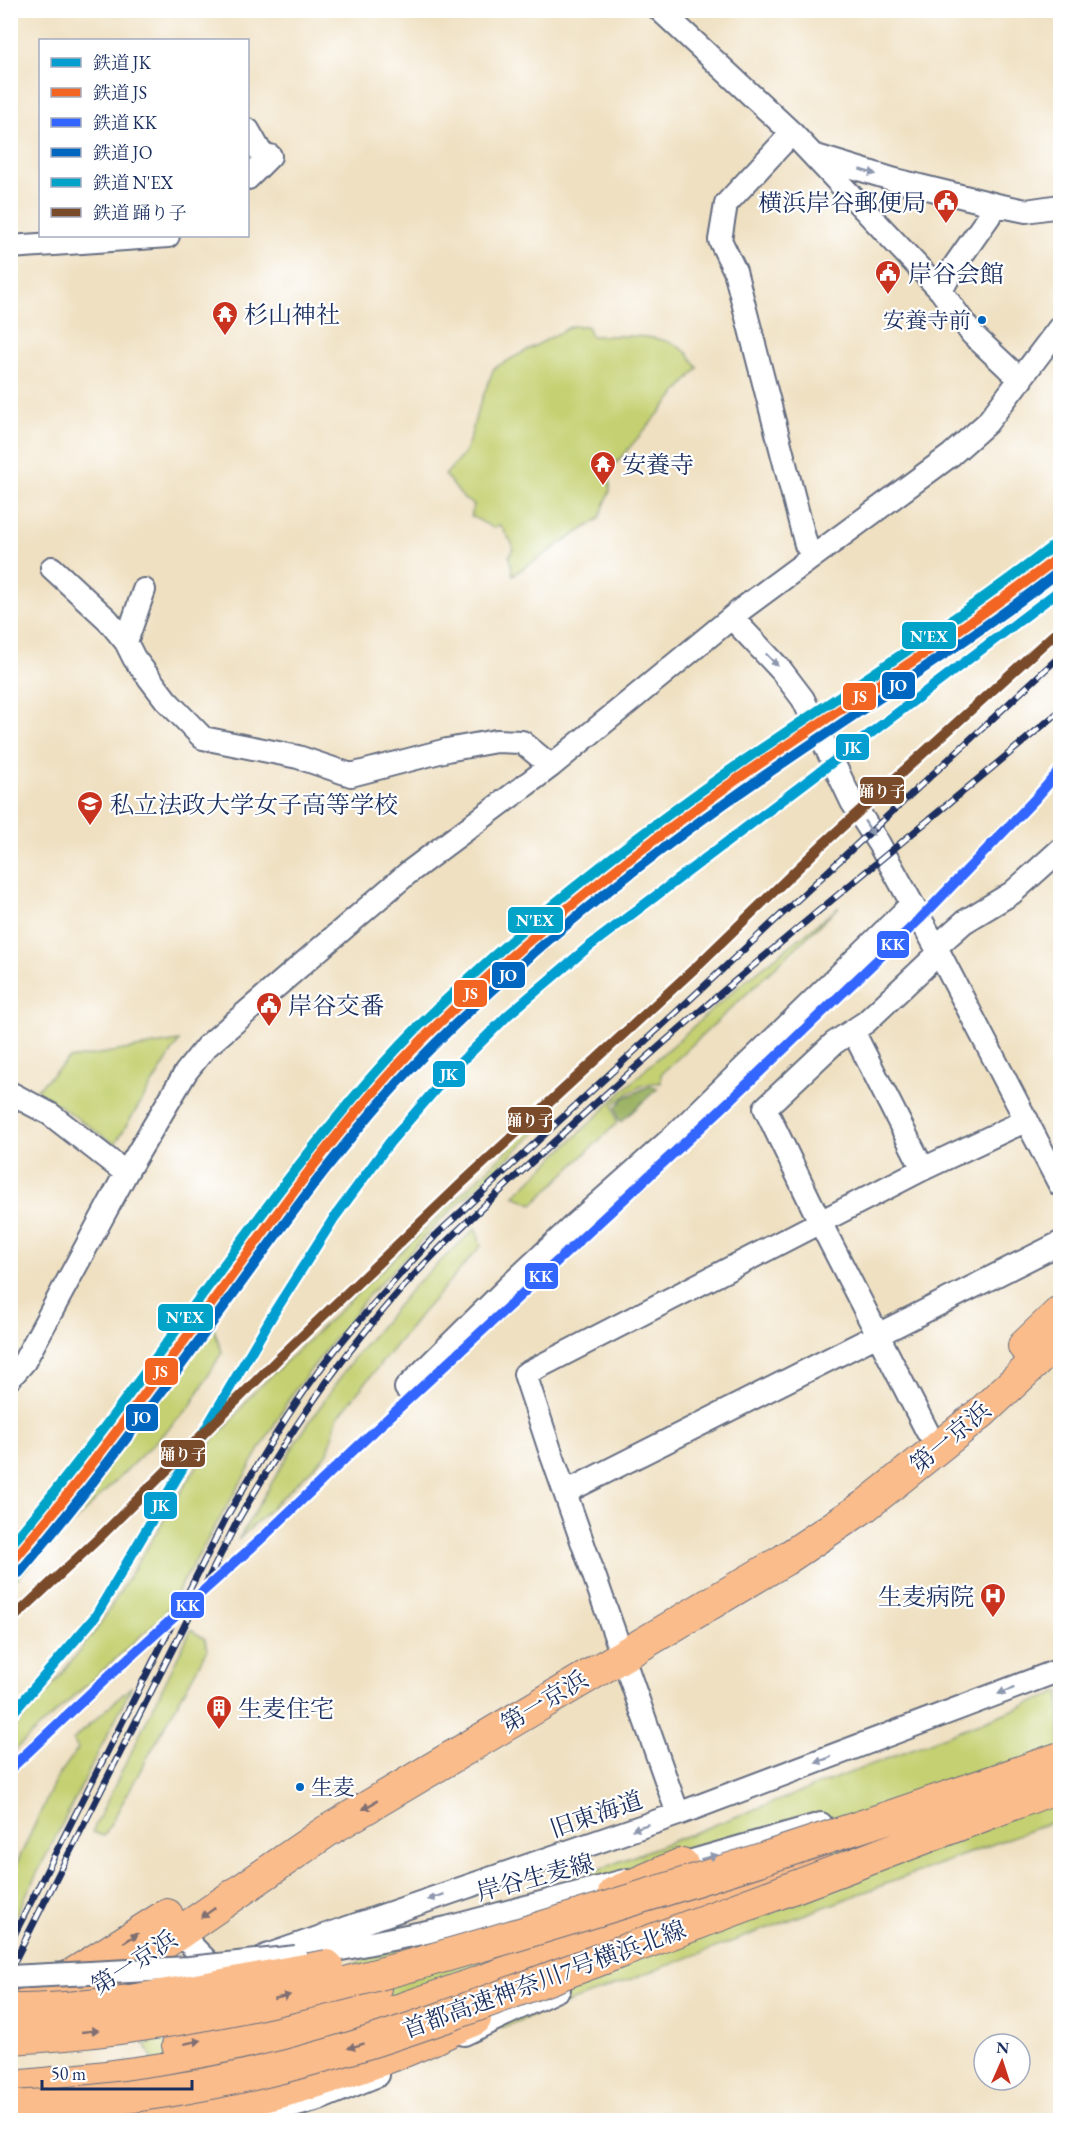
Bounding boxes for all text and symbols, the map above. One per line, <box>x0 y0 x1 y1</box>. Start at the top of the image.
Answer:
legend <box>39 39 249 237</box>
text: 鉄道 JK <box>93 51 152 74</box>
text: 鉄道 JS <box>93 81 147 104</box>
text: 鉄道 KK <box>93 111 158 134</box>
text: 鉄道 JO <box>93 141 152 164</box>
one-way arrow <box>859 168 877 177</box>
text: 鉄道 N'EX <box>93 171 174 194</box>
place label: 横浜岸谷郵便局 <box>758 187 926 218</box>
public building icon: 横浜岸谷郵便局 <box>931 187 961 225</box>
text: 鉄道 踊り子 <box>93 201 187 224</box>
public building icon: 岸谷会館 <box>873 258 903 296</box>
place label: 岸谷会館 <box>908 258 1004 289</box>
temple icon: 杉山神社 <box>210 299 240 337</box>
place label: 杉山神社 <box>244 299 340 330</box>
place label: 安養寺前 <box>883 306 971 335</box>
marker: 安養寺前 <box>976 314 988 326</box>
temple icon: 安養寺 <box>588 449 618 487</box>
place label: 安養寺 <box>622 449 694 480</box>
line badge: N'EX <box>901 621 957 650</box>
text: N'EX <box>910 626 948 647</box>
one-way arrow <box>765 653 779 668</box>
line badge: JO <box>881 671 916 700</box>
text: JO <box>887 675 907 696</box>
line badge: JS <box>842 682 877 711</box>
text: JS <box>851 686 867 707</box>
line badge: JK <box>835 733 870 761</box>
text: JK <box>842 737 863 758</box>
line badge: 踊り子 <box>859 776 905 805</box>
text: 踊り子 <box>858 781 906 802</box>
school or university icon: 私立法政大学女子高等学校 <box>75 789 105 827</box>
place label: 私立法政大学女子高等学校 <box>110 789 398 820</box>
one-way arrow <box>863 820 874 836</box>
line badge: N'EX <box>507 906 564 934</box>
text: N'EX <box>516 910 554 931</box>
line badge: KK <box>876 930 910 959</box>
text: KK <box>881 934 906 955</box>
line badge: JO <box>491 961 526 989</box>
text: JO <box>497 965 517 986</box>
line badge: JS <box>453 979 488 1008</box>
text: JS <box>462 983 478 1004</box>
public building icon: 岸谷交番 <box>254 990 284 1028</box>
place label: 岸谷交番 <box>288 990 384 1021</box>
line badge: JK <box>432 1060 466 1088</box>
text: JK <box>438 1064 459 1085</box>
line badge: 踊り子 <box>507 1106 553 1134</box>
text: 踊り子 <box>506 1110 554 1131</box>
line badge: KK <box>524 1262 559 1290</box>
text: KK <box>529 1266 554 1287</box>
line badge: N'EX <box>157 1303 214 1332</box>
text: N'EX <box>166 1307 204 1328</box>
line badge: JS <box>144 1357 179 1386</box>
text: JS <box>152 1361 168 1382</box>
street label: 第一京浜 <box>903 1394 997 1480</box>
line badge: JO <box>125 1403 159 1432</box>
text: JO <box>131 1407 151 1428</box>
line badge: 踊り子 <box>160 1439 206 1468</box>
text: 踊り子 <box>159 1444 207 1465</box>
line badge: JK <box>143 1491 178 1520</box>
text: JK <box>150 1495 171 1516</box>
place label: 生麦病院 <box>878 1581 974 1612</box>
hospital icon: 生麦病院 <box>978 1581 1008 1619</box>
line badge: KK <box>170 1591 205 1619</box>
text: KK <box>176 1595 201 1616</box>
street label: 第一京浜 <box>495 1663 593 1739</box>
one-way arrow <box>997 1687 1015 1696</box>
building icon: 生麦住宅 <box>204 1693 234 1731</box>
place label: 生麦住宅 <box>238 1693 334 1724</box>
one-way arrow <box>814 1755 832 1765</box>
place label: 生麦 <box>311 1773 355 1802</box>
marker: 生麦 <box>294 1781 306 1793</box>
street label: 旧東海道 <box>546 1784 646 1844</box>
one-way arrow <box>362 1799 378 1810</box>
one-way arrow <box>631 1823 649 1833</box>
street label: 岸谷生麦線 <box>473 1846 597 1908</box>
one-way arrow <box>700 1852 718 1861</box>
one-way arrow <box>427 1893 445 1903</box>
one-way arrow <box>201 1907 217 1919</box>
street label: 首都高速神奈川7号横浜北線 <box>398 1913 690 2045</box>
street label: 第一京浜 <box>85 1923 183 2001</box>
one-way arrow <box>123 1933 139 1944</box>
one-way arrow <box>272 1992 291 2001</box>
one-way arrow <box>80 2026 99 2036</box>
north arrow <box>972 2032 1032 2092</box>
one-way arrow <box>184 2037 203 2046</box>
text: N <box>996 2037 1010 2058</box>
one-way arrow <box>347 2042 365 2051</box>
scale bar <box>42 2053 192 2091</box>
text: 50 m <box>51 2062 86 2085</box>

